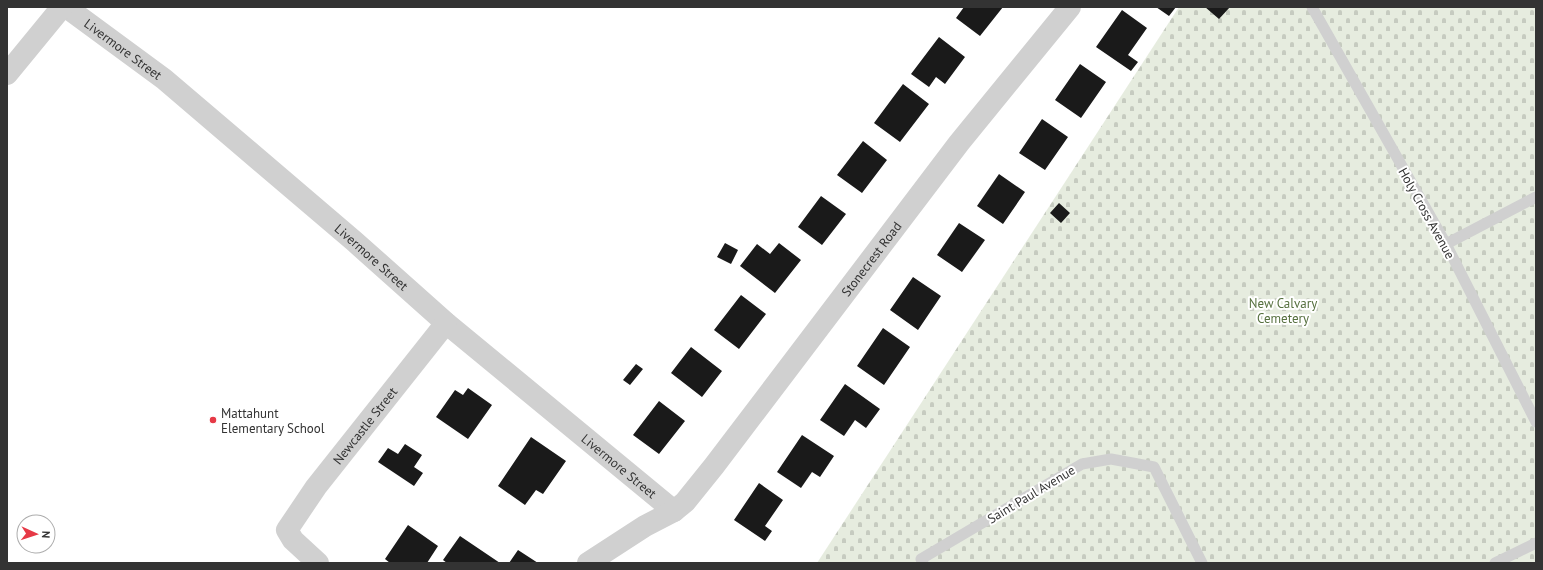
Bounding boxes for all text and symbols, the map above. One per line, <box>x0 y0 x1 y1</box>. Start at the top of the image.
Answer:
street label: Livermore Street <box>81 15 166 84</box>
street label: Holy Cross Avenue <box>1394 165 1459 262</box>
street label: Stonecrest Road <box>838 218 905 300</box>
street label: Livermore Street <box>331 220 412 295</box>
park label: New Calvary Cemetery <box>1249 295 1317 327</box>
street label: Newcastle Street <box>329 383 401 468</box>
place label: Mattahunt Elementary School <box>221 405 325 437</box>
marker: Mattahunt Elementary School <box>208 415 218 425</box>
street label: Livermore Street <box>578 430 660 503</box>
street label: Saint Paul Avenue <box>984 462 1078 527</box>
north arrow <box>16 514 56 554</box>
text: N <box>39 531 53 539</box>

